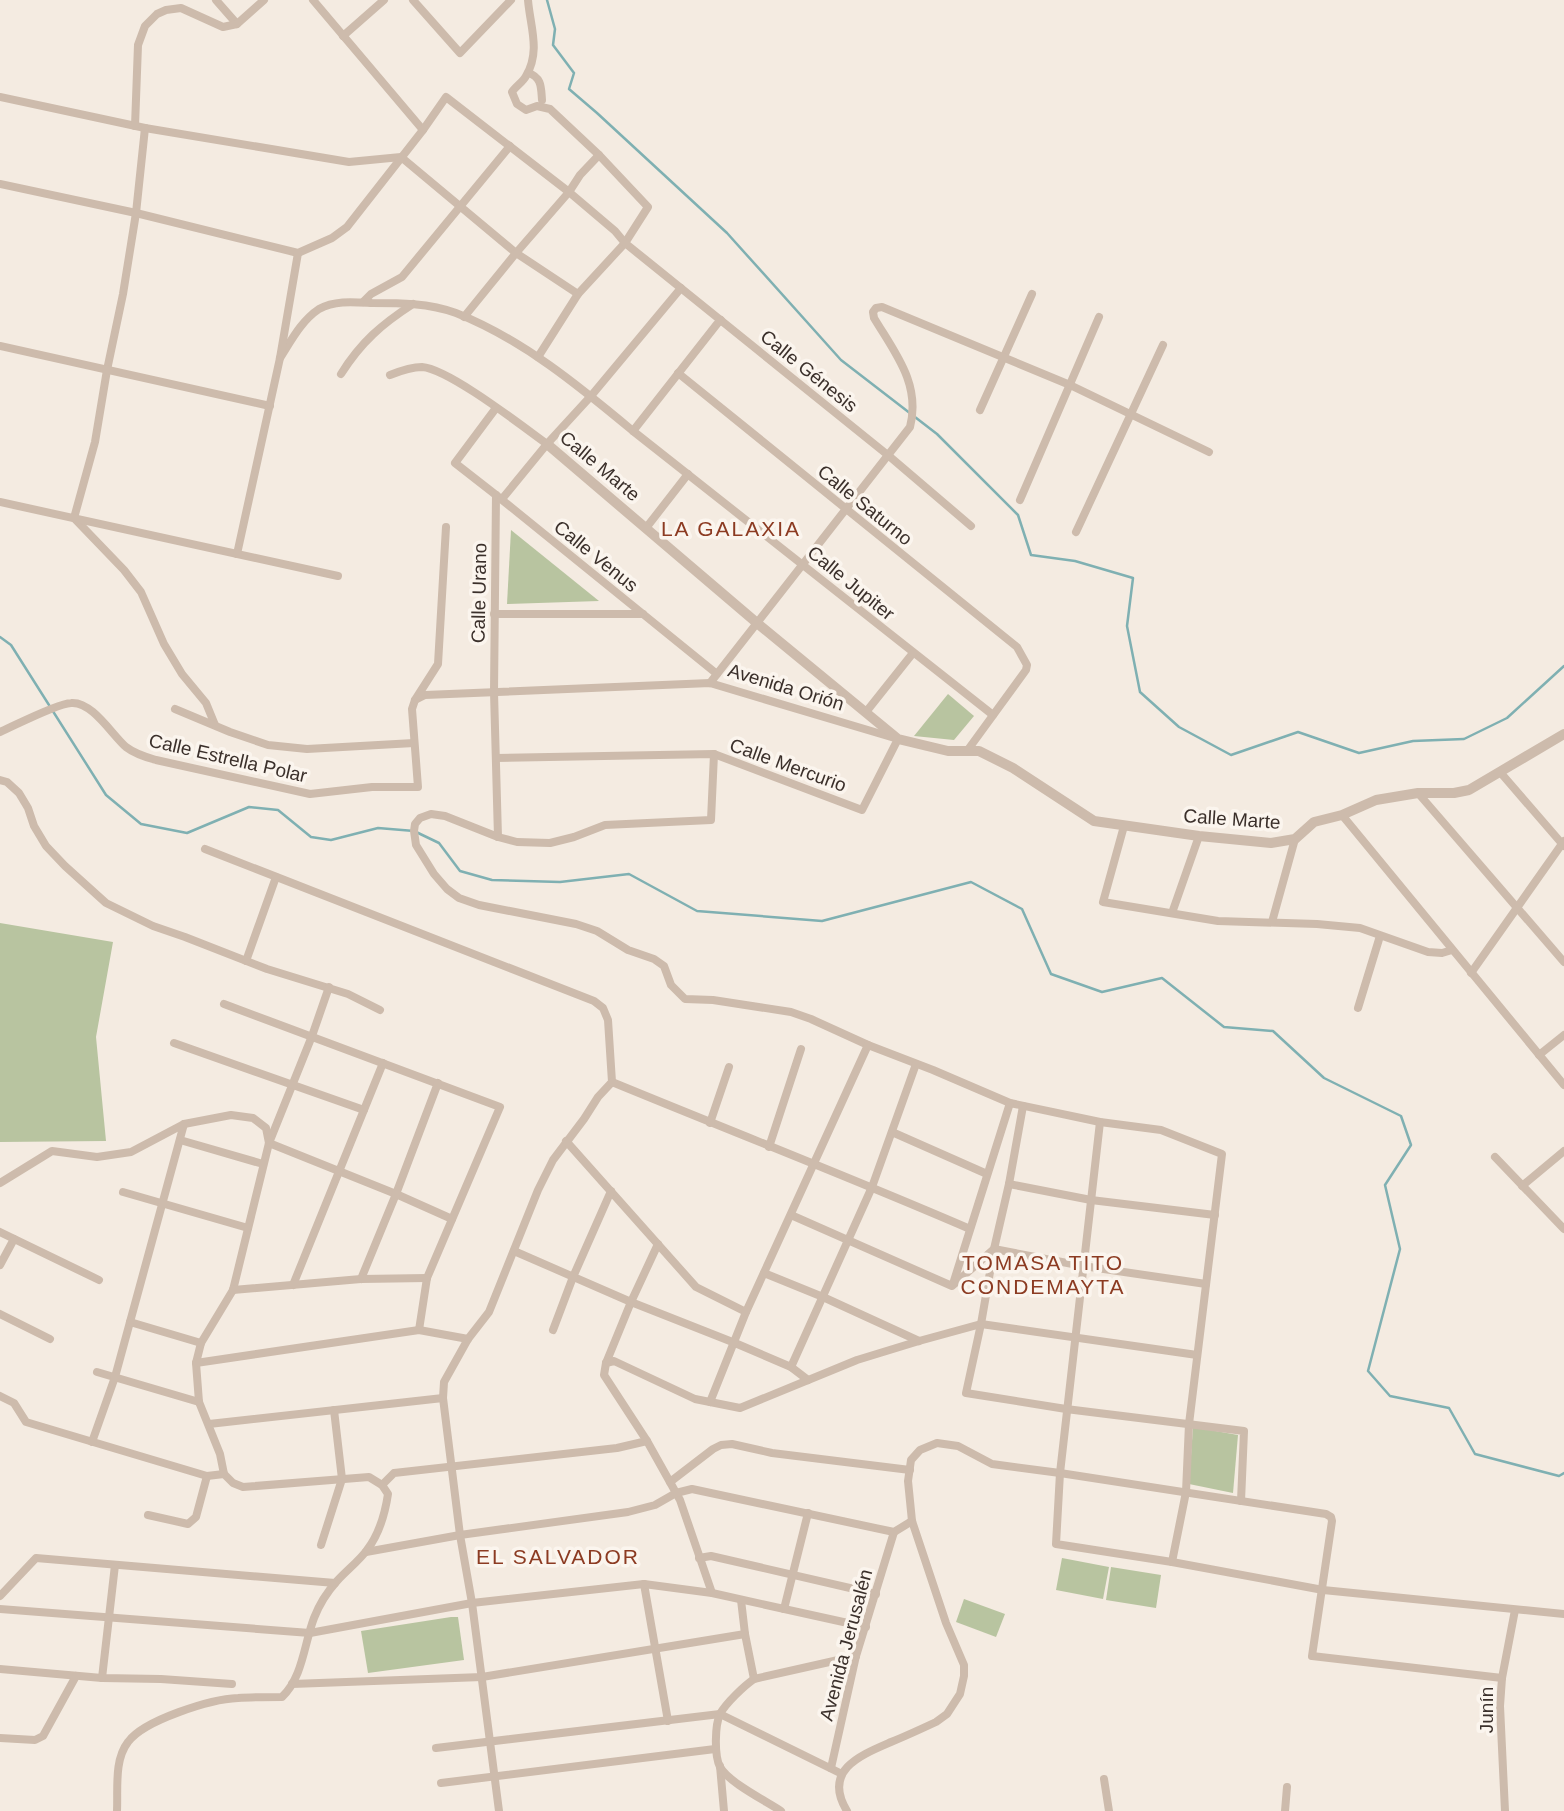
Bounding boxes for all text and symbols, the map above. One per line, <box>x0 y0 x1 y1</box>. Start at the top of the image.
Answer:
street label: Calle Génesis <box>756 326 862 416</box>
street label: Calle Marte <box>556 427 644 505</box>
street label: Calle Saturno <box>814 461 916 549</box>
street label: Calle Venus <box>550 516 642 596</box>
district label: LA GALAXIA <box>661 517 801 540</box>
street label: Calle Jupiter <box>803 542 899 625</box>
street label: Calle Urano <box>468 543 490 643</box>
street label: Avenida Orión <box>726 659 846 715</box>
street label: Calle Estrella Polar <box>147 730 310 787</box>
street label: Calle Mercurio <box>727 734 849 796</box>
street label: Calle Marte <box>1183 805 1281 833</box>
district label: TOMASA TITO CONDEMAYTA <box>960 1251 1126 1298</box>
district label: EL SALVADOR <box>476 1545 640 1568</box>
street label: Avenida Jerusalén <box>816 1567 876 1723</box>
street label: Junín <box>1476 1687 1497 1733</box>

